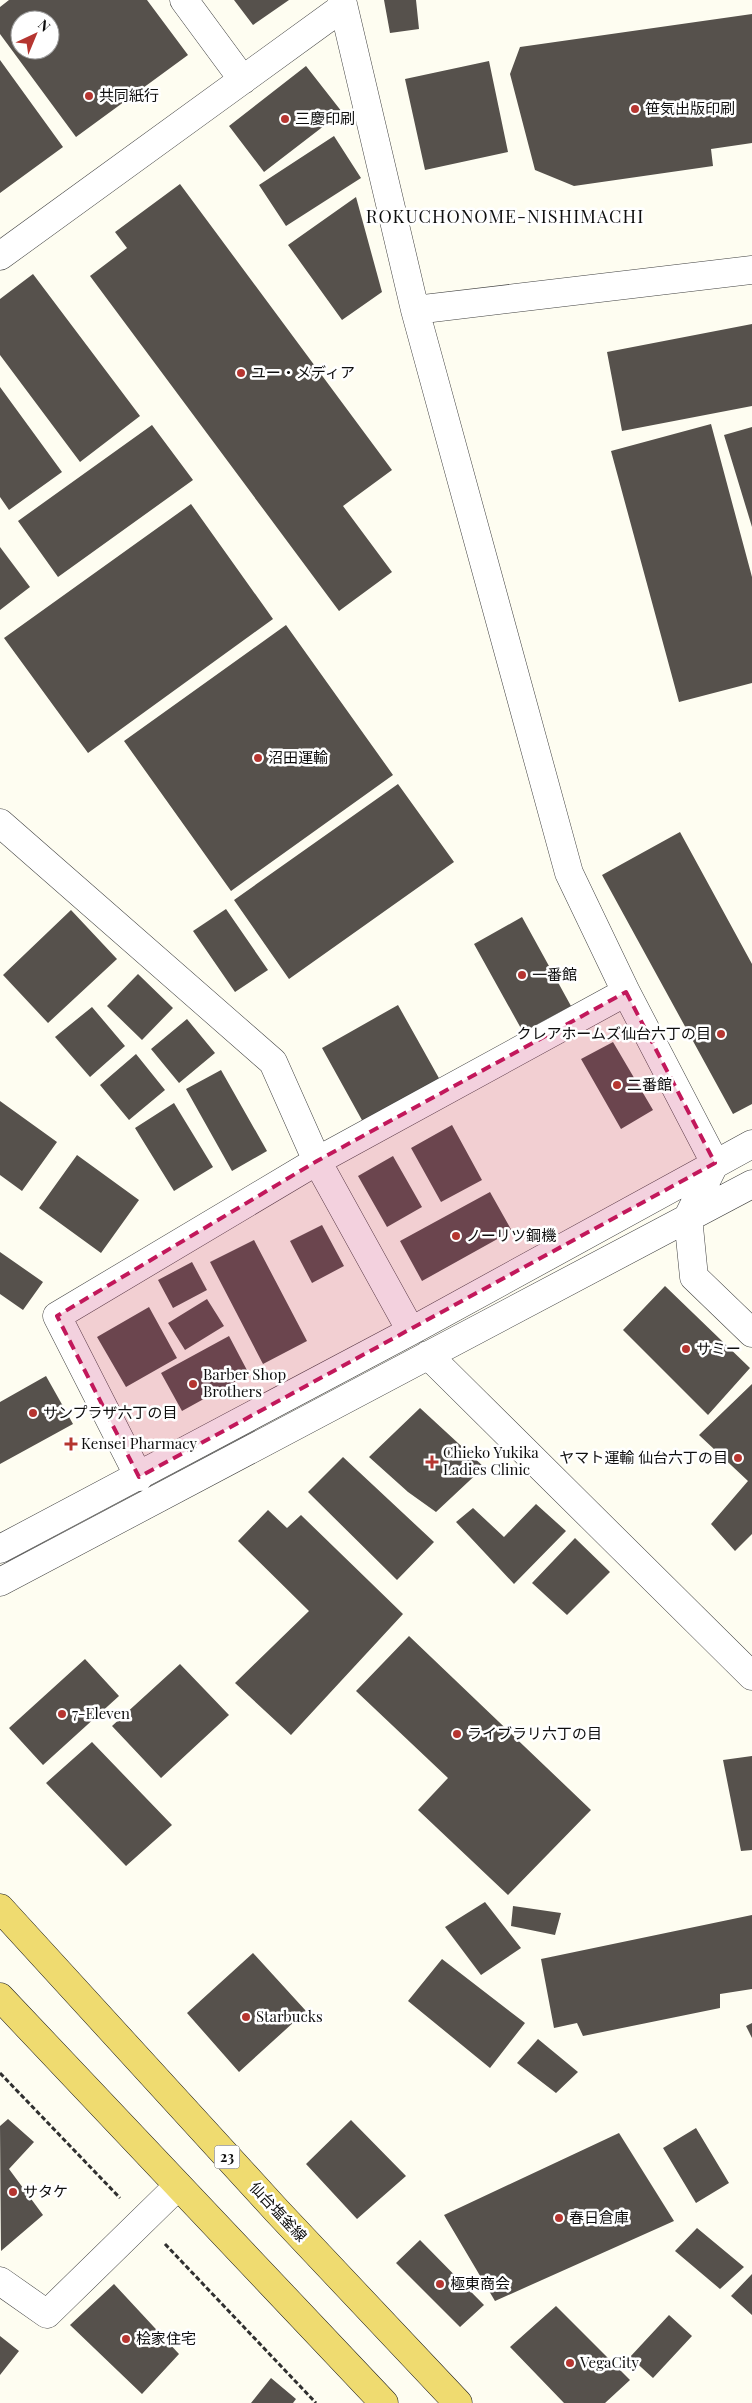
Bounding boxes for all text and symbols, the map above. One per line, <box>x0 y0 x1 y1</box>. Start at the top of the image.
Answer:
north arrow <box>10 10 60 60</box>
text: N <box>34 15 55 36</box>
place label: 共同紙行 <box>99 85 159 105</box>
marker: 共同紙行 <box>83 90 95 102</box>
place label: 笹気出版印刷 <box>645 98 735 118</box>
marker: 笹気出版印刷 <box>629 103 641 115</box>
place label: 三慶印刷 <box>295 108 355 128</box>
marker: 三慶印刷 <box>279 113 291 125</box>
district label: ROKUCHONOME-NISHIMACHI <box>366 204 644 228</box>
place label: ユー・メディア <box>251 362 355 382</box>
marker: ユー・メディア <box>235 367 247 379</box>
place label: 沼田運輸 <box>268 747 328 767</box>
marker: 沼田運輸 <box>252 752 264 764</box>
place label: 一番館 <box>532 964 577 984</box>
marker: 一番館 <box>516 969 528 981</box>
place label: クレアホームズ仙台六丁の目 <box>516 1023 711 1043</box>
marker: クレアホームズ仙台六丁の目 <box>715 1028 727 1040</box>
place label: 二番館 <box>627 1074 672 1094</box>
marker: 二番館 <box>611 1079 623 1091</box>
place label: ノーリツ鋼機 <box>466 1225 556 1245</box>
marker: ノーリツ鋼機 <box>450 1230 462 1242</box>
place label: サミー <box>696 1338 741 1358</box>
marker: サミー <box>680 1343 692 1355</box>
place label: Barber Shop Brothers <box>203 1364 286 1401</box>
marker: Barber Shop Brothers <box>187 1378 199 1390</box>
place label: サンプラザ六丁の目 <box>43 1402 178 1422</box>
marker: サンプラザ六丁の目 <box>27 1407 39 1419</box>
place label: Kensei Pharmacy <box>81 1433 197 1453</box>
marker: Kensei Pharmacy <box>65 1438 77 1450</box>
place label: Chieko Yukika Ladies Clinic <box>443 1442 539 1479</box>
place label: ヤマト運輸 仙台六丁の目 <box>559 1447 728 1467</box>
marker: ヤマト運輸 仙台六丁の目 <box>732 1452 744 1464</box>
marker: Chieko Yukika Ladies Clinic <box>425 1455 439 1469</box>
place label: 7-Eleven <box>72 1703 130 1723</box>
marker: 7-Eleven <box>56 1708 68 1720</box>
place label: ライブラリ六丁の目 <box>467 1723 602 1743</box>
marker: ライブラリ六丁の目 <box>451 1728 463 1740</box>
place label: Starbucks <box>256 2006 323 2026</box>
marker: Starbucks <box>240 2011 252 2023</box>
road number: 23 <box>214 2146 240 2168</box>
street label: 仙台塩釜線 <box>246 2177 312 2246</box>
place label: サタケ <box>23 2181 68 2201</box>
marker: サタケ <box>7 2186 19 2198</box>
place label: 春日倉庫 <box>569 2207 629 2227</box>
marker: 春日倉庫 <box>553 2212 565 2224</box>
place label: 極東商会 <box>450 2273 510 2293</box>
marker: 極東商会 <box>434 2278 446 2290</box>
place label: 桧家住宅 <box>136 2328 196 2348</box>
marker: 桧家住宅 <box>120 2333 132 2345</box>
place label: VegaCity <box>579 2352 639 2372</box>
marker: VegaCity <box>564 2357 576 2369</box>

